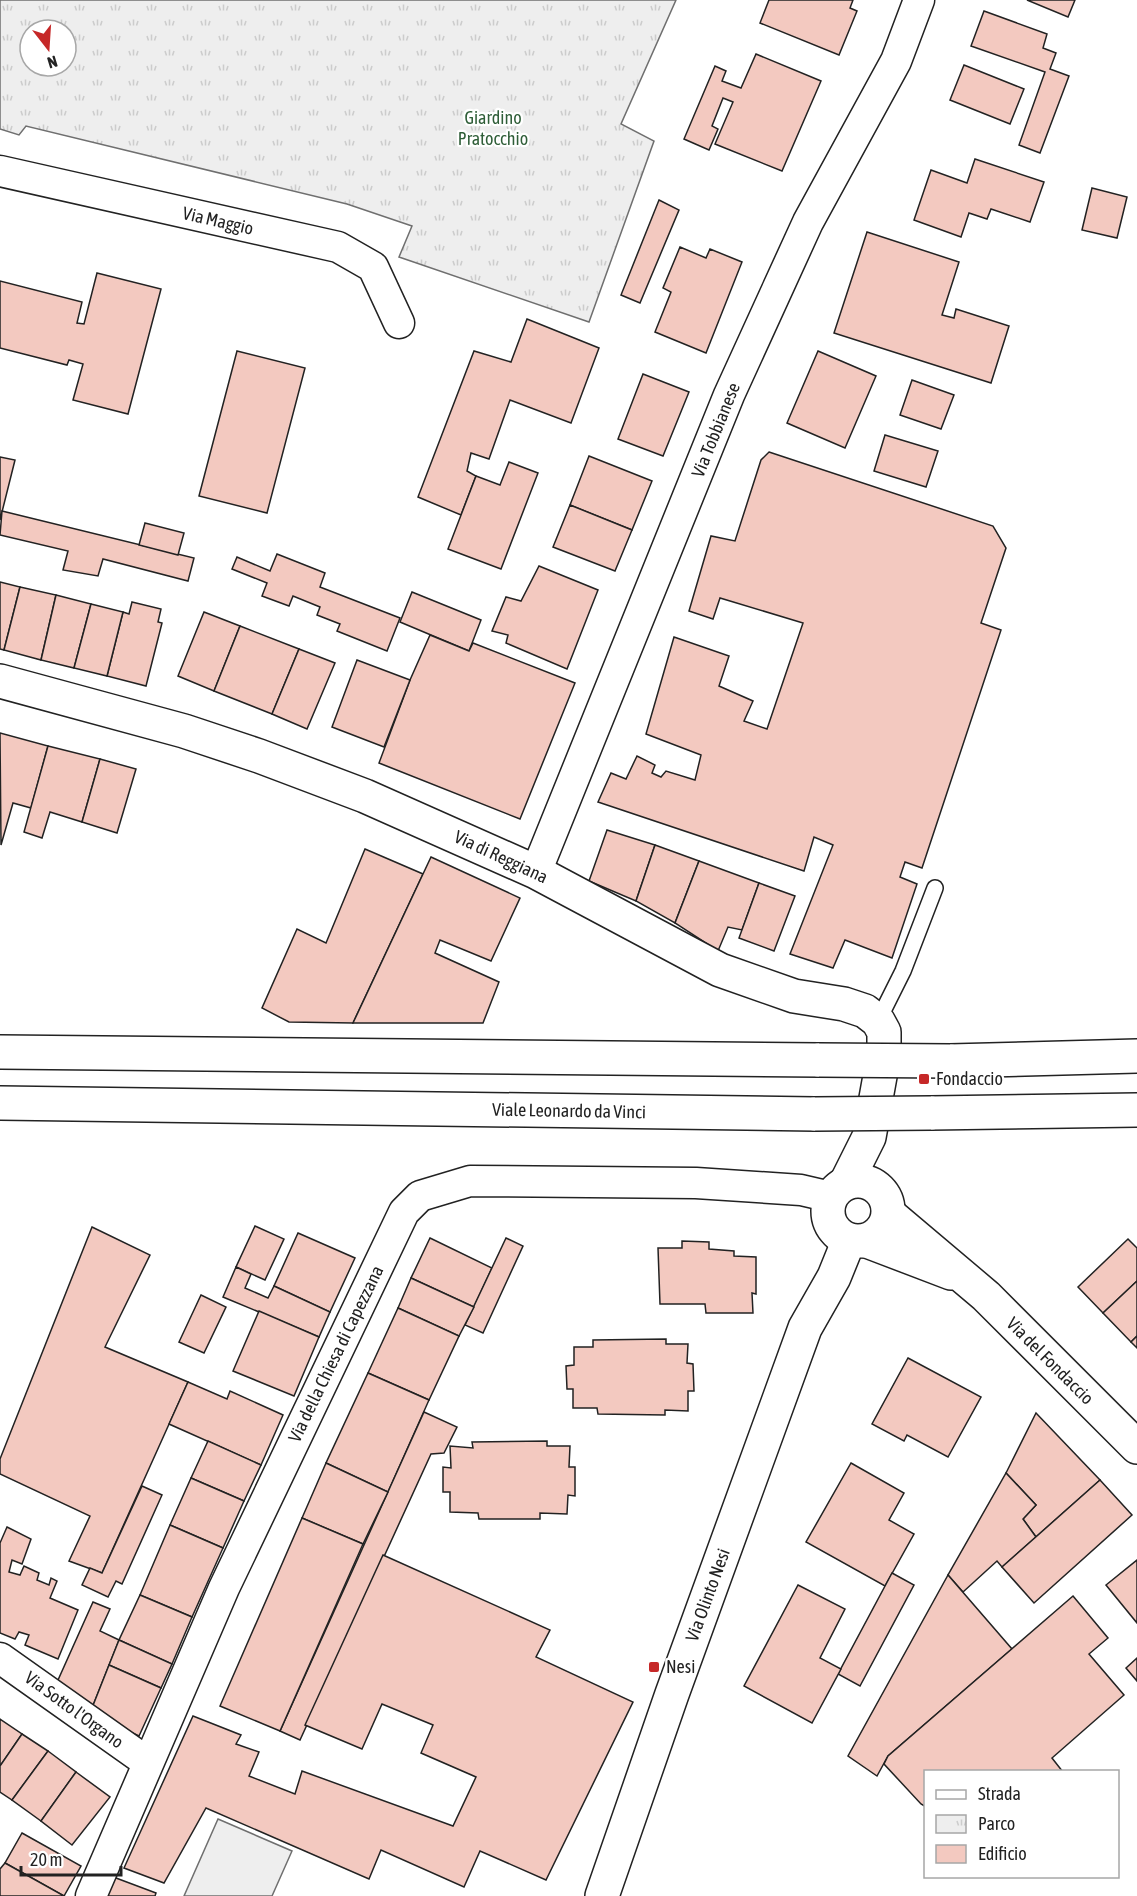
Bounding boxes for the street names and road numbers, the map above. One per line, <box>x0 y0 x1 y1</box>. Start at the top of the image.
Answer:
street label: Via Maggio <box>181 202 256 239</box>
street label: Via Tobbianese <box>687 379 744 480</box>
street label: Via di Reggiana <box>451 826 551 887</box>
street label: Viale Leonardo da Vinci <box>492 1099 646 1122</box>
street label: Via della Chiesa di Capezzana <box>284 1262 387 1446</box>
street label: Via del Fondaccio <box>1002 1313 1098 1409</box>
street label: Via Olinto Nesi <box>681 1546 734 1644</box>
street label: Via Sotto l'Organo <box>21 1667 128 1752</box>

